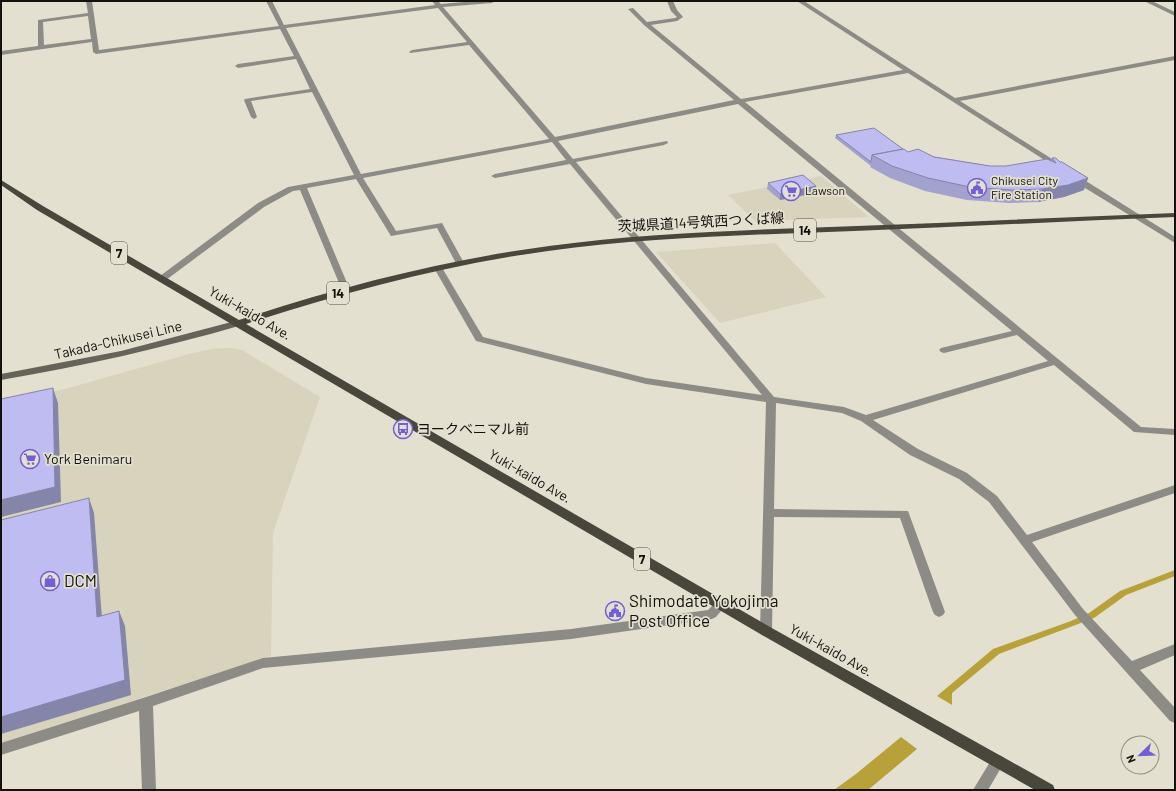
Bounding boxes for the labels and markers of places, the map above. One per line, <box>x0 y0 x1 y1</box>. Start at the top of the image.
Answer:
place label: Chikusei City Fire Station <box>991 173 1059 201</box>
public building icon: Chikusei City Fire Station <box>966 177 988 199</box>
supermarket icon: Lawson <box>780 180 802 202</box>
place label: Lawson <box>805 183 845 197</box>
bus stop icon: ヨークベニマル前 <box>392 418 414 440</box>
place label: ヨークベニマル前 <box>417 420 529 437</box>
supermarket icon: York Benimaru <box>19 448 41 470</box>
place label: York Benimaru <box>44 450 132 467</box>
shop icon: DCM <box>39 570 61 592</box>
place label: DCM <box>64 570 97 590</box>
place label: Shimodate Yokojima Post Office <box>629 590 778 630</box>
public building icon: Shimodate Yokojima Post Office <box>604 600 626 622</box>

